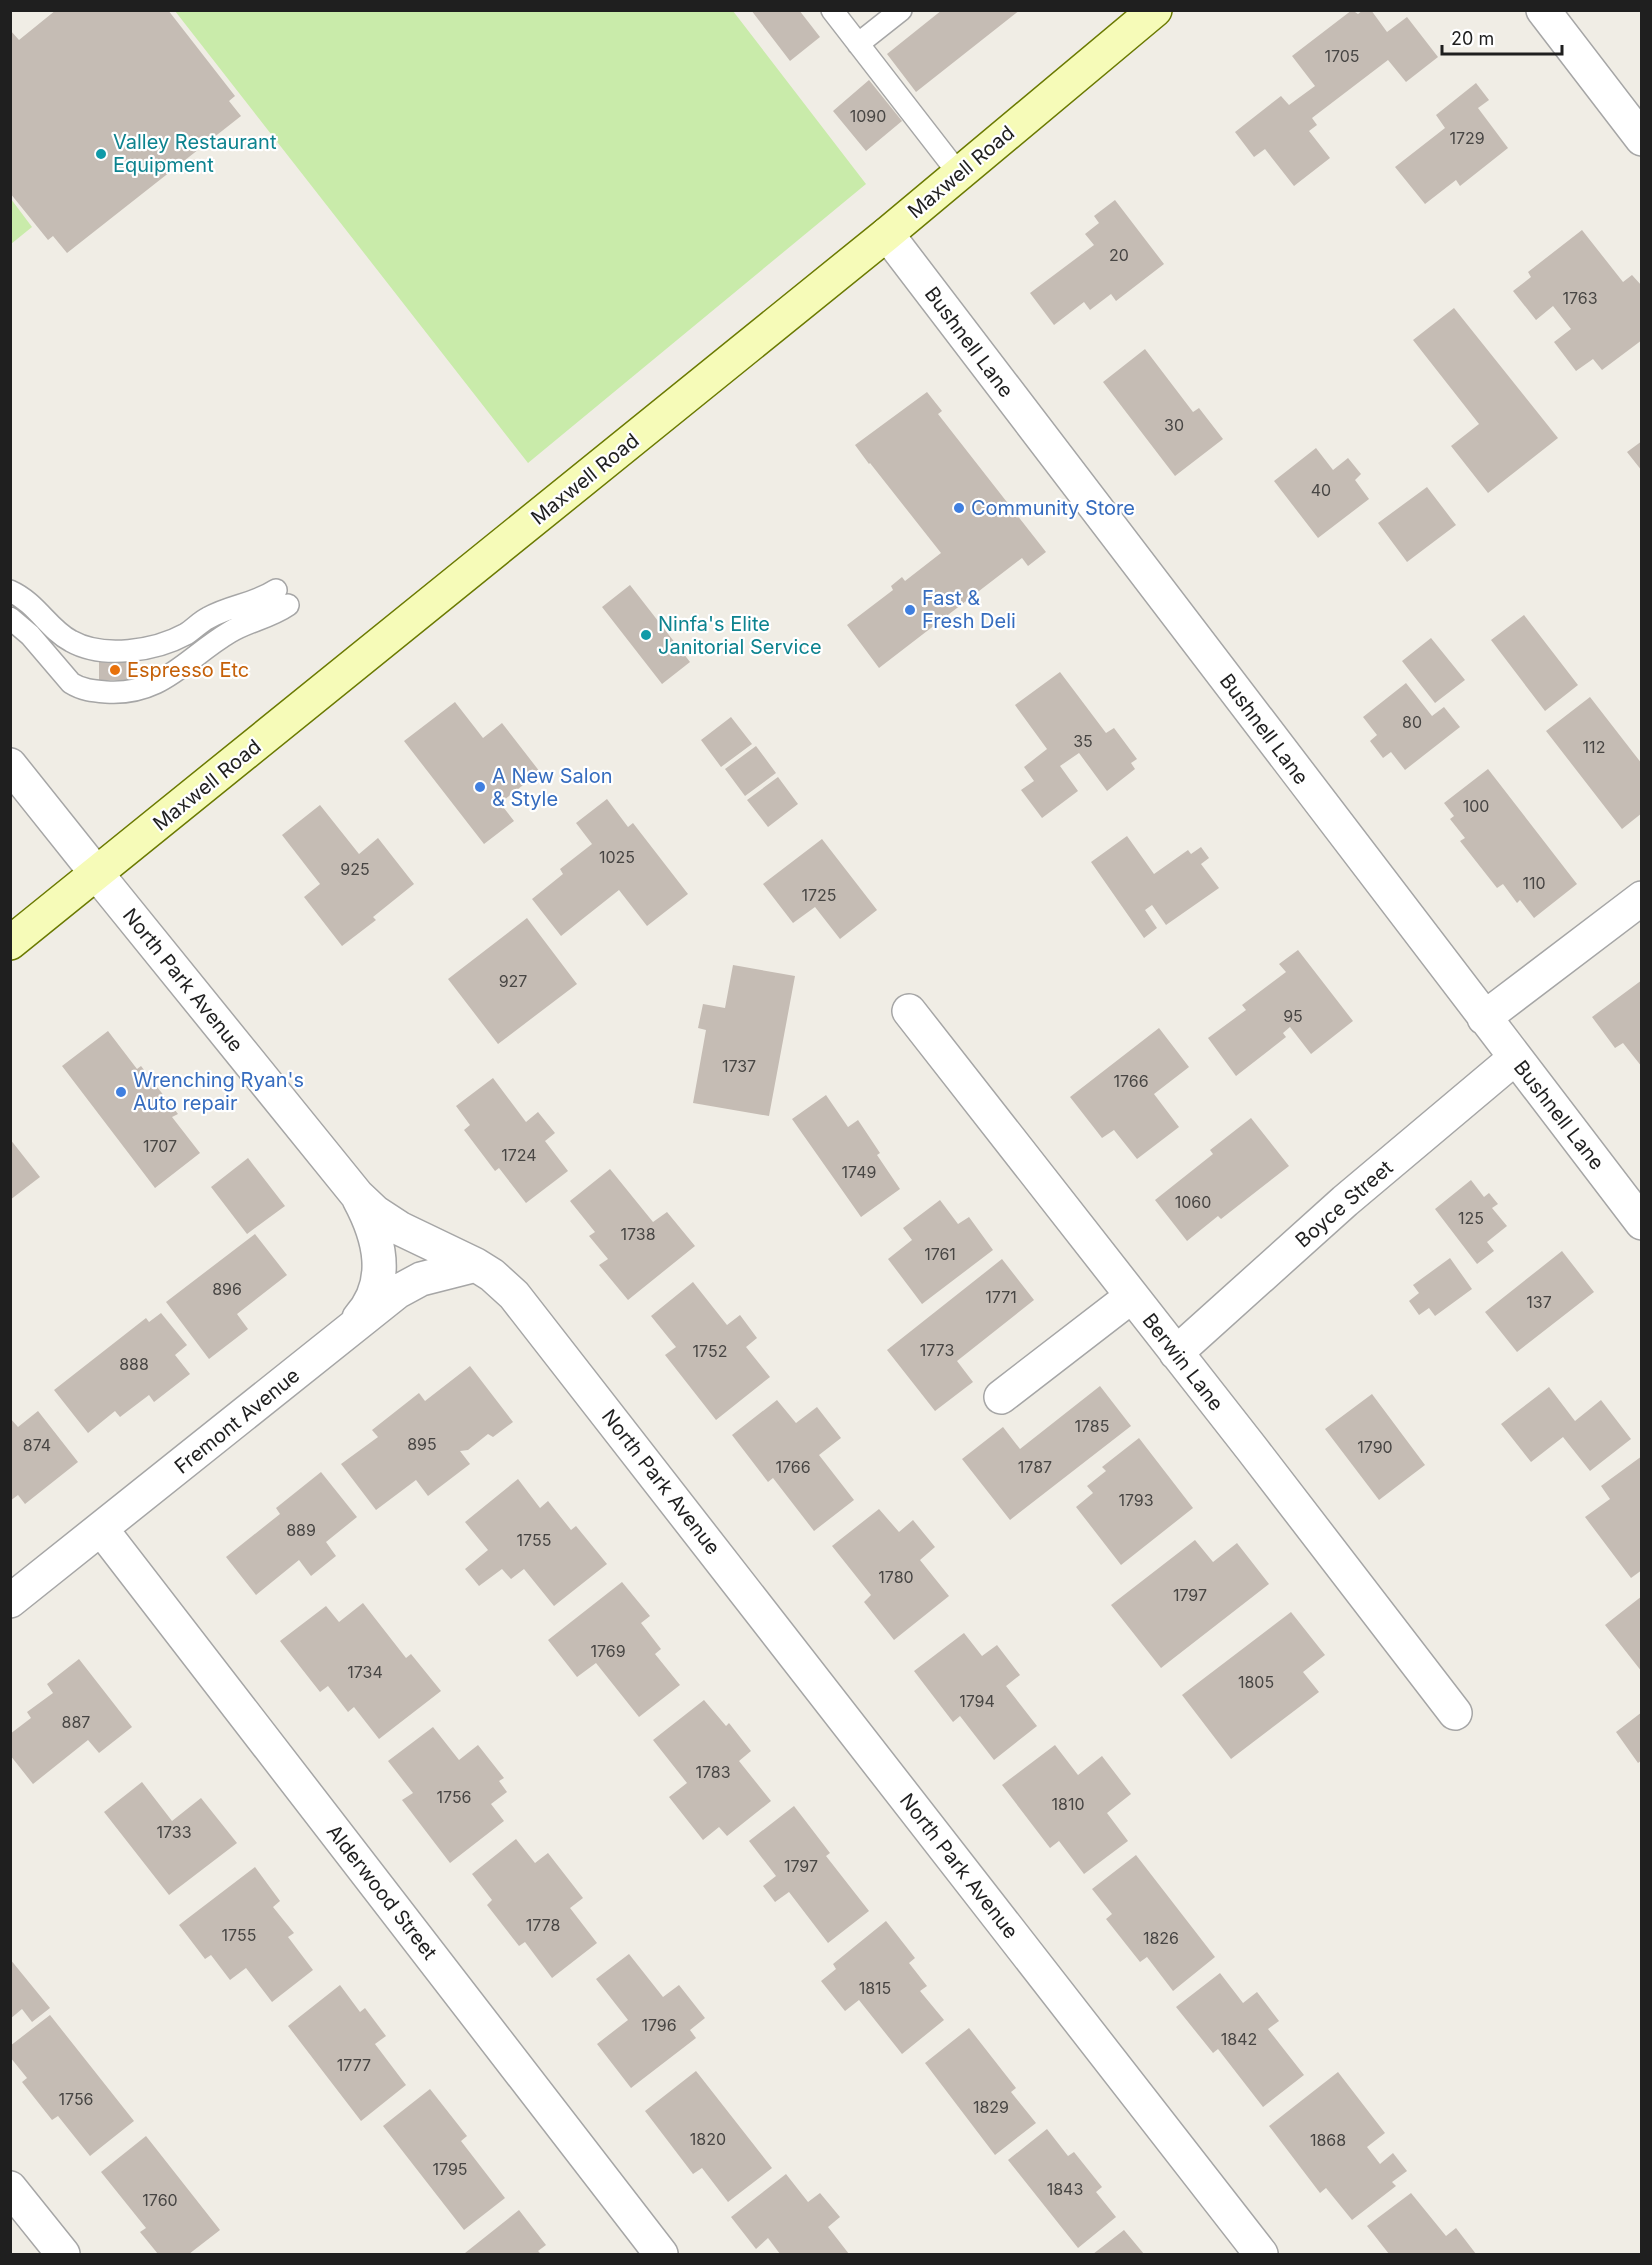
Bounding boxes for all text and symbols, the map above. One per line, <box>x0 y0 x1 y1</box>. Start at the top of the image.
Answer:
scale bar <box>1442 18 1562 56</box>
text: 20 m <box>1451 28 1494 49</box>
house number: 1705 <box>1324 46 1360 66</box>
house number: 1090 <box>850 106 886 126</box>
street label: Maxwell Road <box>903 121 1019 223</box>
house number: 1729 <box>1449 128 1485 148</box>
place label: Valley Restaurant Equipment <box>113 130 277 177</box>
marker: Valley Restaurant Equipment <box>94 147 108 161</box>
house number: 20 <box>1109 245 1129 265</box>
street label: Bushnell Lane <box>920 282 1018 402</box>
house number: 1763 <box>1562 288 1598 308</box>
house number: 30 <box>1164 415 1184 435</box>
street label: Maxwell Road <box>526 428 644 530</box>
house number: 40 <box>1311 480 1331 500</box>
place label: Community Store <box>971 496 1135 520</box>
marker: Community Store <box>952 501 966 515</box>
place label: Fast & Fresh Deli <box>922 586 1016 633</box>
marker: Fast & Fresh Deli <box>903 603 917 617</box>
place label: Ninfa's Elite Janitorial Service <box>658 612 822 659</box>
marker: Ninfa's Elite Janitorial Service <box>639 628 653 642</box>
place label: Espresso Etc <box>127 658 249 682</box>
marker: Espresso Etc <box>108 663 122 677</box>
street label: Bushnell Lane <box>1215 669 1313 789</box>
house number: 80 <box>1402 712 1422 732</box>
house number: 35 <box>1073 731 1093 751</box>
street label: Maxwell Road <box>148 734 266 836</box>
house number: 112 <box>1583 737 1605 757</box>
place label: A New Salon & Style <box>492 764 613 811</box>
marker: A New Salon & Style <box>473 780 487 794</box>
house number: 100 <box>1463 796 1489 816</box>
house number: 1025 <box>599 847 635 867</box>
house number: 925 <box>340 859 370 879</box>
house number: 110 <box>1522 873 1546 893</box>
house number: 1725 <box>801 885 837 905</box>
street label: North Park Avenue <box>118 903 248 1057</box>
house number: 927 <box>499 971 527 991</box>
house number: 95 <box>1283 1006 1303 1026</box>
house number: 1737 <box>722 1056 756 1076</box>
street label: Bushnell Lane <box>1509 1056 1609 1174</box>
place label: Wrenching Ryan's Auto repair <box>133 1068 304 1115</box>
house number: 1766 <box>1113 1071 1149 1091</box>
marker: Wrenching Ryan's Auto repair <box>114 1085 128 1099</box>
house number: 1707 <box>143 1136 177 1156</box>
house number: 1724 <box>501 1145 537 1165</box>
street label: Boyce Street <box>1291 1155 1398 1253</box>
house number: 1749 <box>842 1162 876 1182</box>
house number: 1060 <box>1175 1192 1211 1212</box>
house number: 125 <box>1458 1208 1484 1228</box>
house number: 1738 <box>620 1224 656 1244</box>
house number: 1761 <box>924 1244 956 1264</box>
house number: 896 <box>212 1279 242 1299</box>
house number: 1771 <box>985 1287 1017 1307</box>
house number: 137 <box>1526 1292 1552 1312</box>
street label: Berwin Lane <box>1137 1308 1229 1416</box>
house number: 1773 <box>920 1340 954 1360</box>
house number: 1752 <box>693 1341 727 1361</box>
house number: 888 <box>119 1354 149 1374</box>
street label: Fremont Avenue <box>170 1363 304 1479</box>
street label: North Park Avenue <box>597 1405 725 1559</box>
house number: 1785 <box>1075 1416 1109 1436</box>
house number: 895 <box>407 1434 437 1454</box>
house number: 874 <box>23 1435 51 1455</box>
house number: 1790 <box>1357 1437 1393 1457</box>
house number: 1766 <box>775 1457 811 1477</box>
house number: 1787 <box>1018 1457 1052 1477</box>
house number: 1793 <box>1118 1490 1154 1510</box>
house number: 889 <box>286 1520 316 1540</box>
house number: 1755 <box>517 1530 551 1550</box>
house number: 1780 <box>878 1567 914 1587</box>
house number: 1797 <box>1173 1585 1207 1605</box>
house number: 1769 <box>590 1641 626 1661</box>
house number: 1734 <box>347 1662 383 1682</box>
house number: 1805 <box>1238 1672 1274 1692</box>
house number: 1794 <box>959 1691 995 1711</box>
house number: 887 <box>62 1712 90 1732</box>
house number: 1783 <box>695 1762 731 1782</box>
house number: 1756 <box>436 1787 472 1807</box>
street label: North Park Avenue <box>895 1789 1023 1943</box>
house number: 1810 <box>1051 1794 1085 1814</box>
street label: Alderwood Street <box>322 1820 442 1965</box>
house number: 1733 <box>156 1822 192 1842</box>
house number: 1797 <box>784 1856 818 1876</box>
house number: 1778 <box>526 1915 560 1935</box>
house number: 1755 <box>222 1925 256 1945</box>
house number: 1826 <box>1143 1928 1179 1948</box>
house number: 1815 <box>859 1978 891 1998</box>
house number: 1796 <box>641 2015 677 2035</box>
house number: 1842 <box>1221 2029 1257 2049</box>
house number: 1777 <box>337 2055 371 2075</box>
house number: 1756 <box>58 2089 94 2109</box>
house number: 1829 <box>973 2097 1009 2117</box>
house number: 1820 <box>690 2129 726 2149</box>
house number: 1868 <box>1310 2130 1346 2150</box>
house number: 1795 <box>432 2159 468 2179</box>
house number: 1843 <box>1047 2179 1083 2199</box>
house number: 1760 <box>142 2190 178 2210</box>

